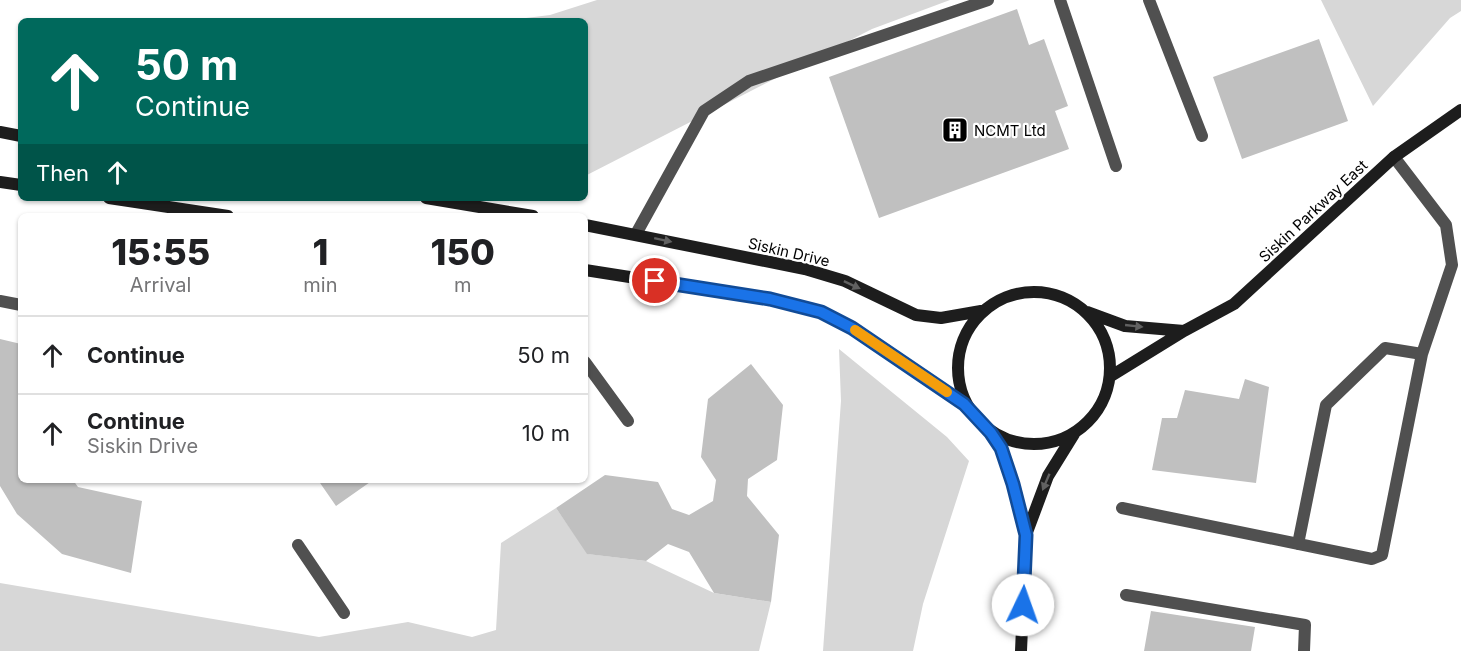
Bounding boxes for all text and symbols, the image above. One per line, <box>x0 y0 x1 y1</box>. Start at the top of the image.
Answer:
text: 50 m <box>135 39 238 90</box>
icon: ahead <box>36 42 114 120</box>
text: Continue <box>135 90 250 123</box>
building icon: NCMT Ltd <box>940 115 970 145</box>
place label: NCMT Ltd <box>974 121 1046 140</box>
icon: ahead <box>101 156 134 189</box>
street label: Siskin Parkway East <box>1255 156 1371 266</box>
text: Then <box>36 160 89 186</box>
text: 15:55 <box>111 230 210 274</box>
text: 1 <box>312 230 328 274</box>
text: 150 <box>431 230 495 274</box>
street label: Siskin Drive <box>746 233 832 271</box>
one-way arrow <box>654 236 673 245</box>
pin <box>629 255 680 306</box>
icon: arrive <box>638 264 671 297</box>
text: Arrival <box>130 273 191 297</box>
text: min <box>303 273 337 297</box>
text: m <box>454 273 471 297</box>
one-way arrow <box>844 280 862 290</box>
one-way arrow <box>1124 322 1143 331</box>
icon: ahead <box>36 339 69 372</box>
text: Continue <box>87 342 185 368</box>
text: 50 m <box>517 342 570 368</box>
text: Continue <box>87 408 185 434</box>
icon: ahead <box>36 417 69 450</box>
text: 10 m <box>522 420 570 446</box>
text: Siskin Drive <box>87 434 198 458</box>
one-way arrow <box>1041 473 1051 491</box>
position arrow <box>991 573 1055 637</box>

